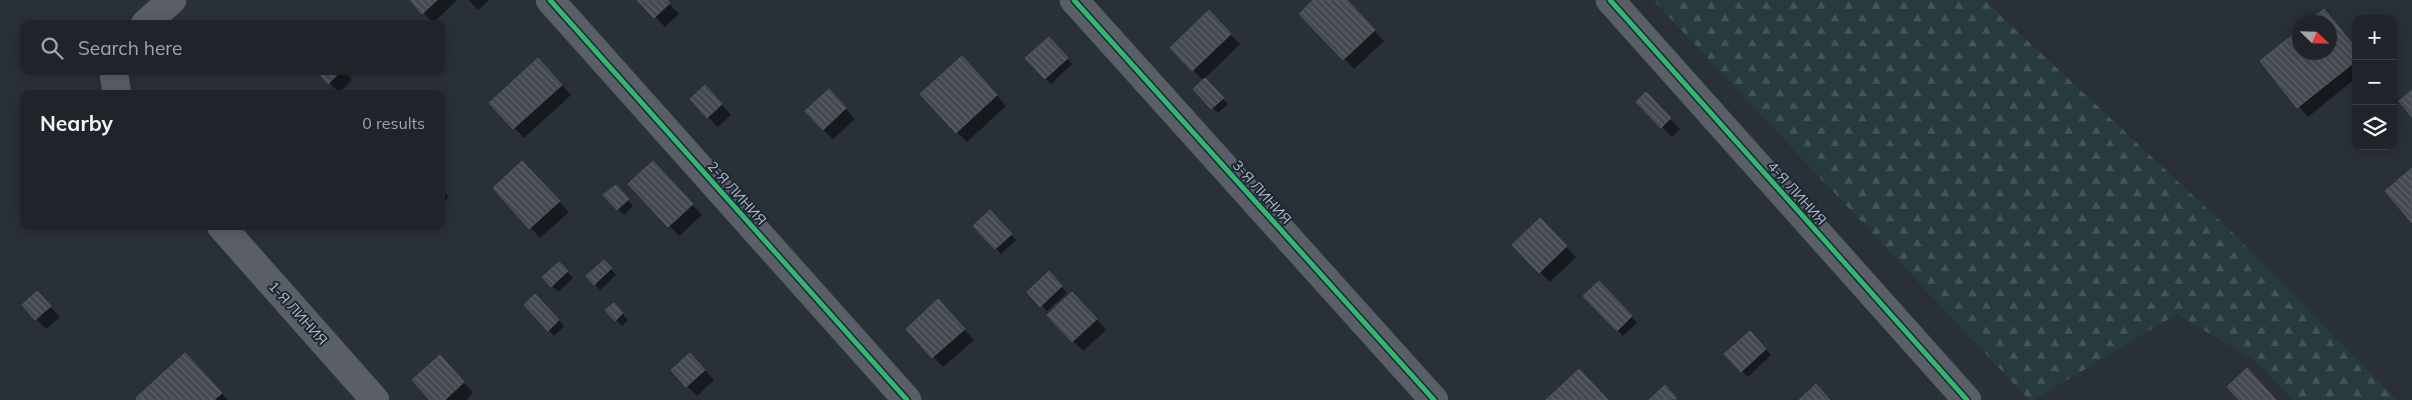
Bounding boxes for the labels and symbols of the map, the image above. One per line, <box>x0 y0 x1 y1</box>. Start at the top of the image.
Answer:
north arrow <box>2292 15 2337 60</box>
street label: 3-Я ЛИНИЯ <box>1229 156 1295 228</box>
street label: 2-Я ЛИНИЯ <box>704 157 770 229</box>
street label: 4-Я ЛИНИЯ <box>1764 157 1830 229</box>
street label: 1-Я ЛИНИЯ <box>265 277 331 349</box>

